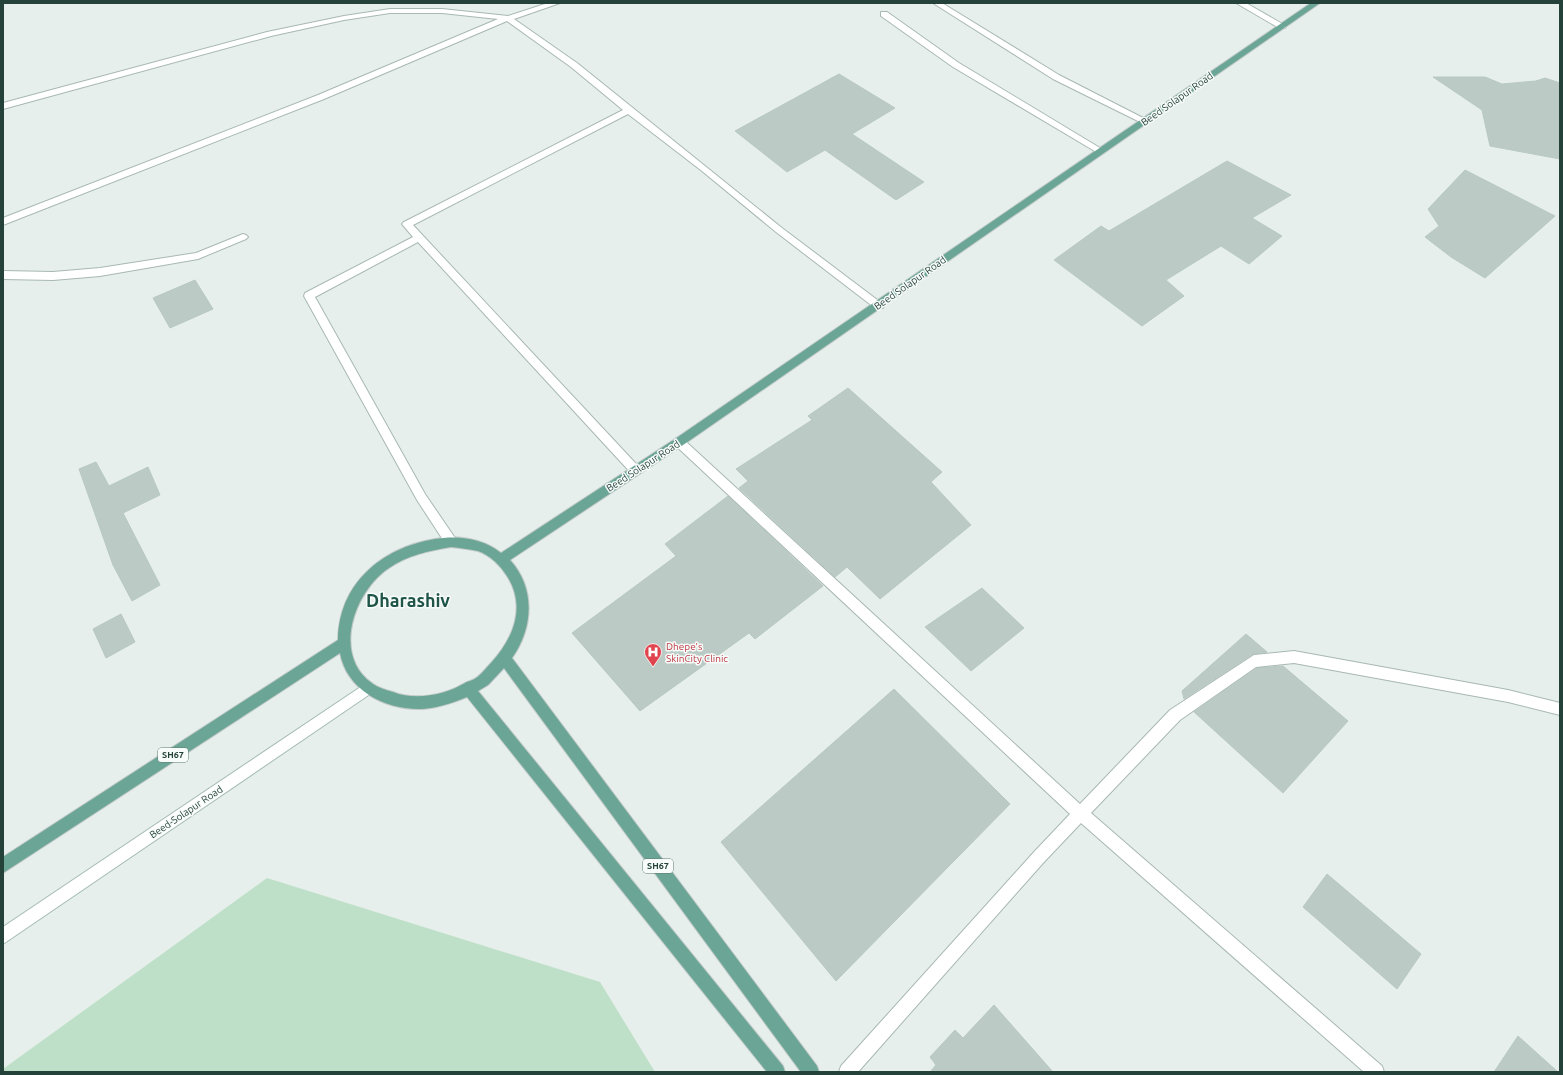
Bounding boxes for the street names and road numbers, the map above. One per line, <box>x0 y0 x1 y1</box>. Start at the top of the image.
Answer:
street label: Beed Solapur Road <box>1139 70 1215 128</box>
street label: Beed Solapur Road <box>872 254 948 312</box>
street label: Beed Solapur Road <box>604 438 682 494</box>
road number: SH67 <box>158 748 188 762</box>
street label: Beed-Solapur Road <box>147 783 225 841</box>
road number: SH67 <box>643 859 673 873</box>

